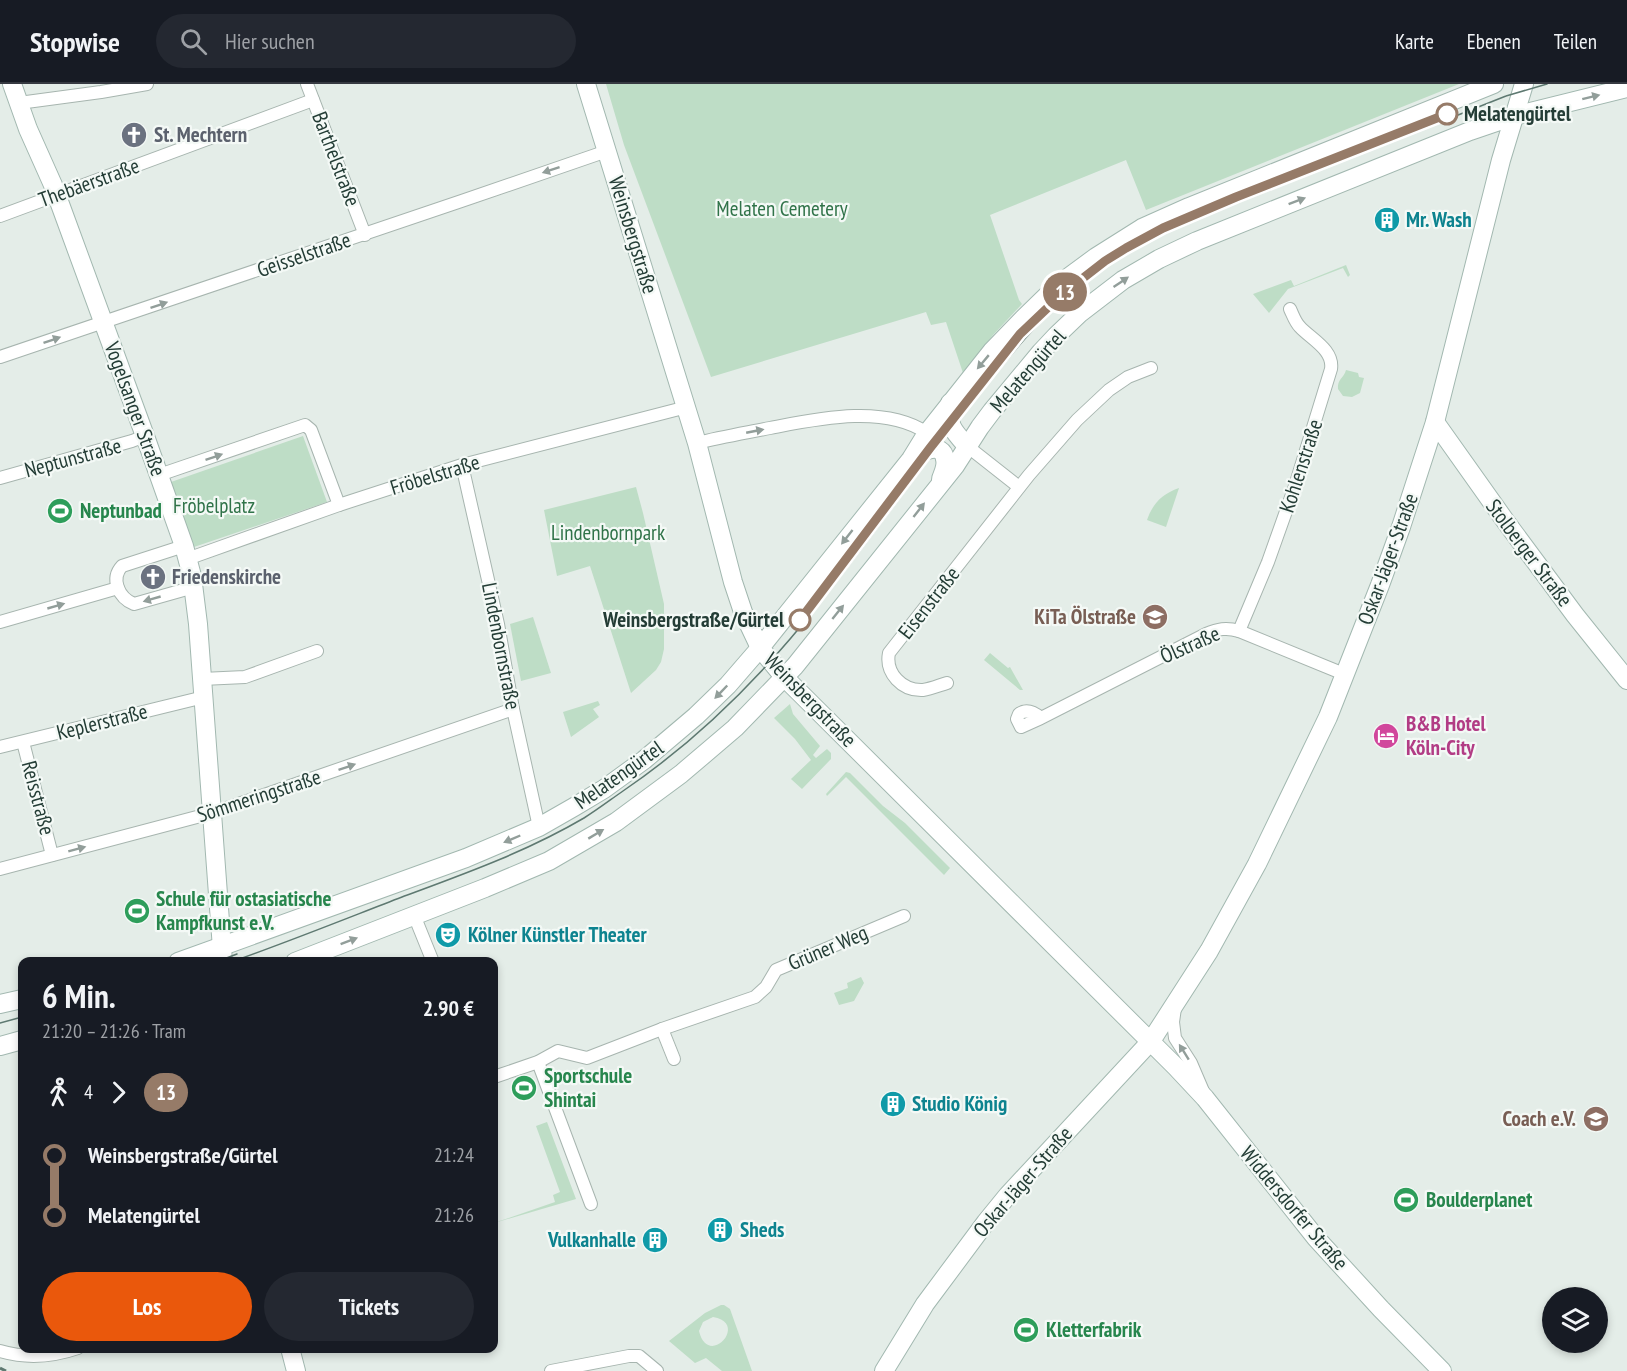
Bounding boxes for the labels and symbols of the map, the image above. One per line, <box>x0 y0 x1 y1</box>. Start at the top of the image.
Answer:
one-way arrow <box>1582 92 1600 101</box>
place label: Melatengürtel <box>1464 100 1572 127</box>
marker: Melatengürtel <box>1436 103 1458 125</box>
street label: Barthelstraße <box>306 108 367 210</box>
church icon: St. Mechtern <box>119 120 149 150</box>
place label: St. Mechtern <box>154 121 247 148</box>
street label: Thebäerstraße <box>35 152 143 213</box>
one-way arrow <box>542 165 560 175</box>
street label: Weinsbergstraße <box>603 173 664 297</box>
park label: Melaten Cemetery <box>716 195 848 222</box>
one-way arrow <box>1288 195 1306 205</box>
building icon: Mr. Wash <box>1372 205 1402 235</box>
place label: Mr. Wash <box>1406 206 1472 233</box>
street label: Geisselstraße <box>253 226 354 283</box>
line badge: 13 <box>1038 272 1092 312</box>
one-way arrow <box>1112 276 1128 288</box>
one-way arrow <box>150 299 168 309</box>
street label: Melatengürtel <box>984 323 1071 418</box>
one-way arrow <box>43 335 61 344</box>
street label: Vogelsanger Straße <box>98 337 172 480</box>
one-way arrow <box>977 354 990 369</box>
street label: Kohlenstraße <box>1273 416 1328 516</box>
one-way arrow <box>745 426 764 435</box>
street label: Neptunstraße <box>21 432 124 483</box>
street label: Fröbelstraße <box>387 448 483 501</box>
one-way arrow <box>205 451 223 461</box>
street label: Oskar-Jäger-Straße <box>1351 489 1424 628</box>
park label: Fröbelplatz <box>173 492 255 519</box>
street label: Stolberger Straße <box>1480 494 1579 612</box>
sports icon: Neptunbad <box>45 496 75 526</box>
place label: Neptunbad <box>80 497 162 524</box>
one-way arrow <box>913 503 925 518</box>
park label: Lindenbornpark <box>551 519 665 546</box>
one-way arrow <box>842 530 854 545</box>
street label: Eisenstraße <box>892 561 965 644</box>
church icon: Friedenskirche <box>138 562 168 592</box>
place label: Friedenskirche <box>172 563 281 590</box>
street label: Lindenbornstraße <box>476 580 527 712</box>
one-way arrow <box>143 595 161 604</box>
one-way arrow <box>47 601 65 610</box>
school or university icon: KiTa Ölstraße <box>1140 602 1170 632</box>
place label: KiTa Ölstraße <box>1034 603 1136 630</box>
one-way arrow <box>832 604 845 620</box>
place label: Weinsbergstraße/Gürtel <box>602 606 785 633</box>
marker: Weinsbergstraße/Gürtel <box>789 609 811 631</box>
street label: Ölstraße <box>1156 620 1224 670</box>
street label: Weinsbergstraße <box>758 647 862 753</box>
one-way arrow <box>715 684 729 698</box>
street label: Keplerstraße <box>54 697 150 746</box>
place label: B&B Hotel Köln-City <box>1406 710 1487 761</box>
hotel icon: B&B Hotel Köln-City <box>1371 721 1401 751</box>
street label: Melatengürtel <box>569 734 669 815</box>
street label: Reisstraße <box>16 758 61 838</box>
one-way arrow <box>338 761 356 771</box>
street label: Sömmeringstraße <box>194 763 324 828</box>
one-way arrow <box>588 829 604 840</box>
one-way arrow <box>502 834 520 844</box>
one-way arrow <box>68 843 86 853</box>
place label: Schule für ostasiatische Kampfkunst e.V. <box>156 885 331 936</box>
sports icon: Schule für ostasiatische Kampfkunst e.V. <box>122 896 152 926</box>
street label: Grüner Weg <box>784 919 872 976</box>
theatre icon: Kölner Künstler Theater <box>433 920 463 950</box>
place label: Kölner Künstler Theater <box>468 921 648 948</box>
one-way arrow <box>341 936 359 946</box>
one-way arrow <box>1179 1044 1190 1060</box>
place label: Sportschule Shintai <box>544 1062 632 1113</box>
sports icon: Sportschule Shintai <box>509 1073 539 1103</box>
building icon: Studio König <box>878 1089 908 1119</box>
place label: Studio König <box>912 1090 1007 1117</box>
school or university icon: Coach e.V. <box>1581 1104 1611 1134</box>
place label: Coach e.V. <box>1503 1105 1576 1132</box>
street label: Oskar-Jäger-Straße <box>967 1121 1078 1243</box>
street label: Widdersdorfer Straße <box>1234 1140 1354 1275</box>
sports icon: Boulderplanet <box>1391 1185 1421 1215</box>
place label: Boulderplanet <box>1426 1186 1532 1213</box>
building icon: Sheds <box>705 1215 735 1245</box>
place label: Sheds <box>740 1216 784 1243</box>
building icon: Vulkanhalle <box>640 1225 670 1255</box>
place label: Vulkanhalle <box>547 1226 636 1253</box>
sports icon: Kletterfabrik <box>1011 1315 1041 1345</box>
place label: Kletterfabrik <box>1046 1316 1142 1343</box>

